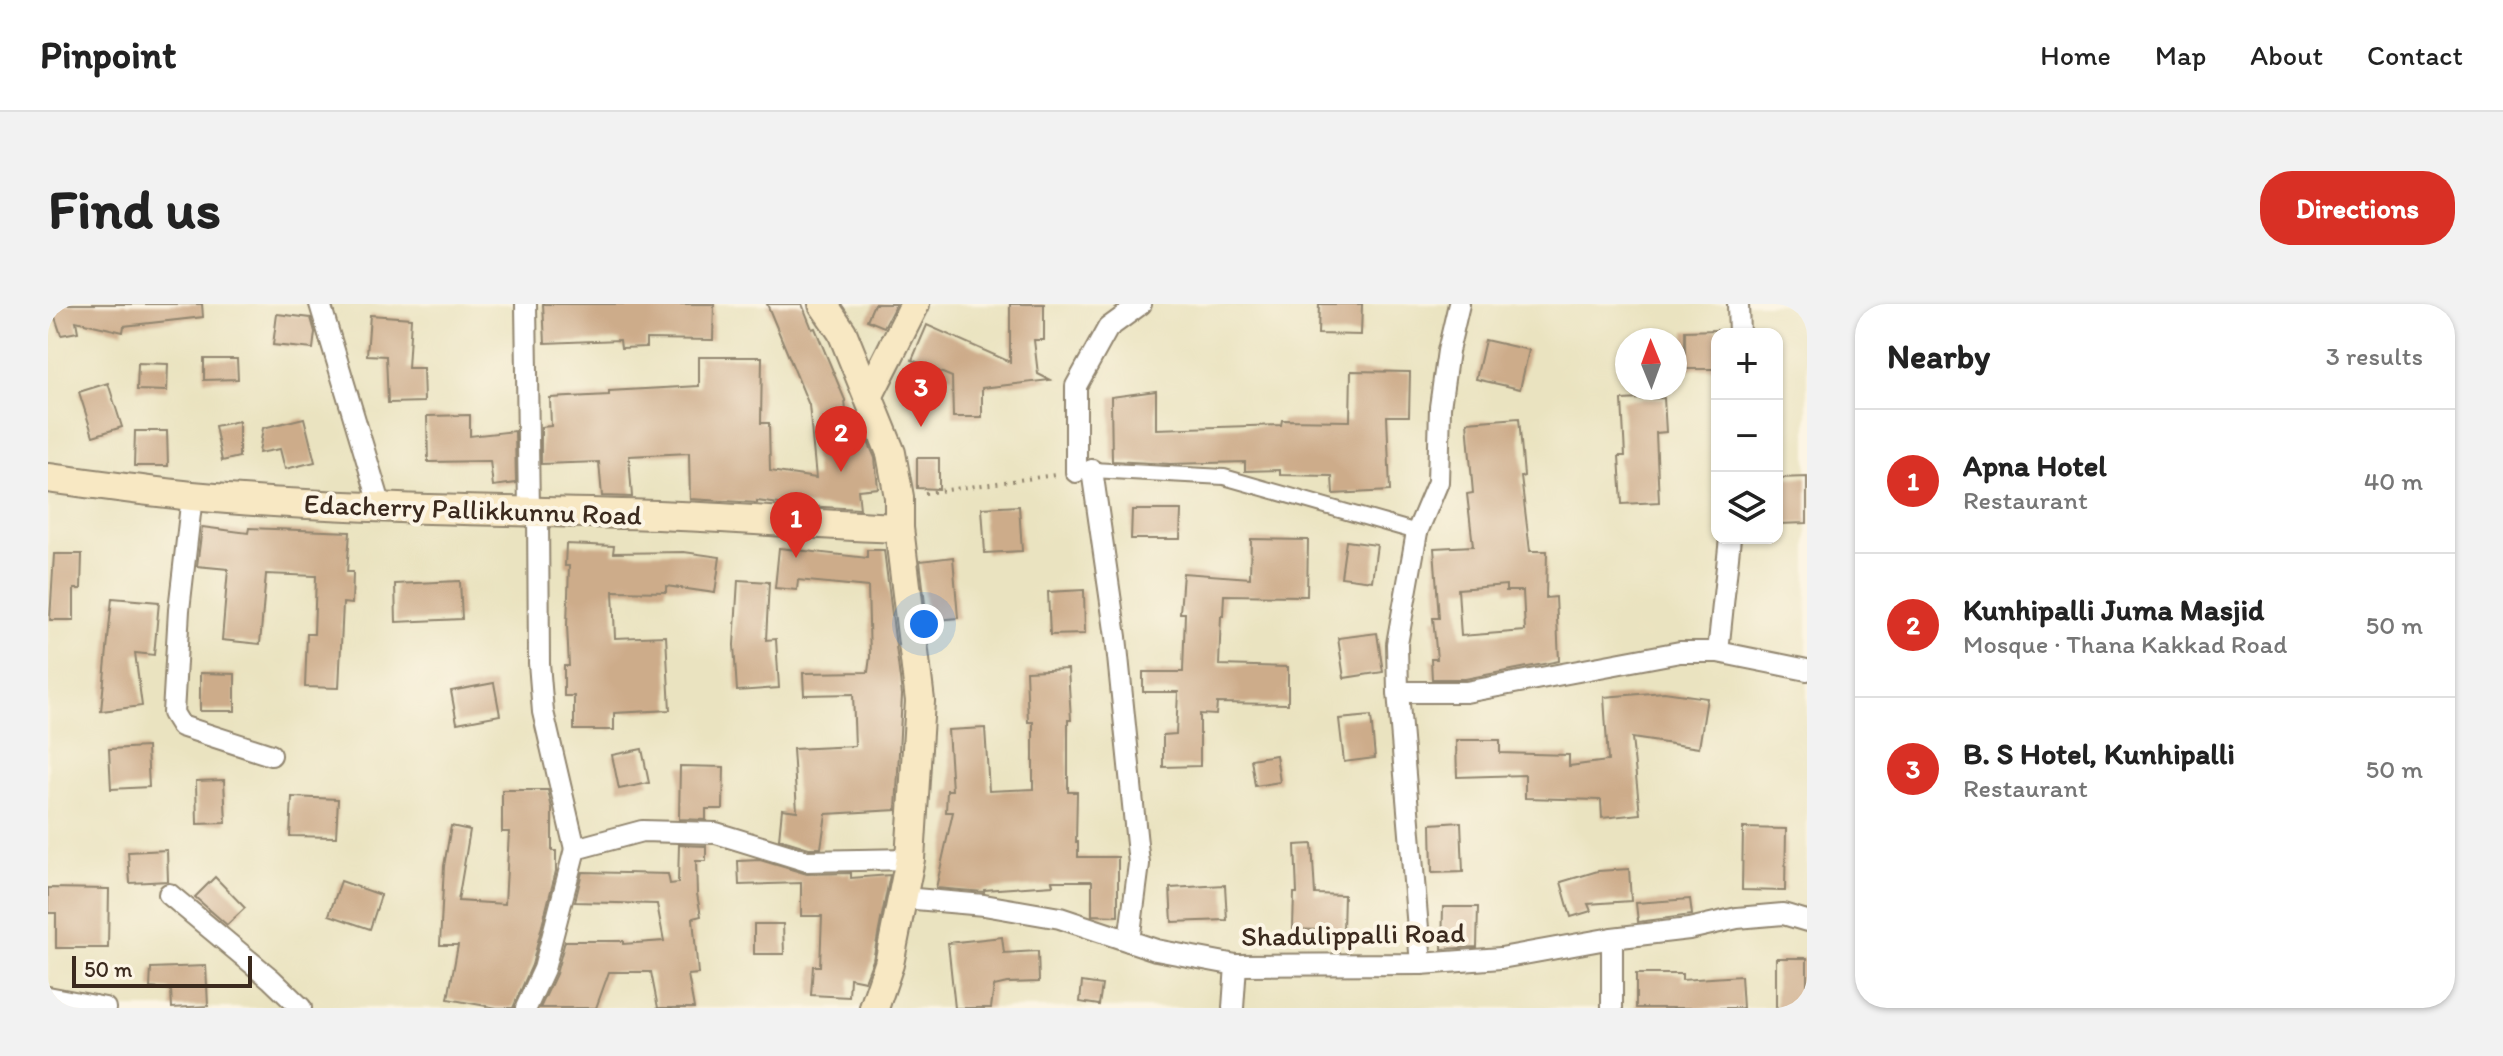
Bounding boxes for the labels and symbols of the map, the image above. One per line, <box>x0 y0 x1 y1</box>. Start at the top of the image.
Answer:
north arrow <box>1615 328 1687 400</box>
pin: 3 <box>895 361 947 427</box>
pin: 2 <box>815 406 867 472</box>
street label: Edacherry Pallikkunnu Road <box>303 486 643 532</box>
pin: 1 <box>770 492 822 558</box>
your location <box>904 604 944 644</box>
street label: Shadulippalli Road <box>1241 915 1465 953</box>
scale bar <box>72 952 252 988</box>

